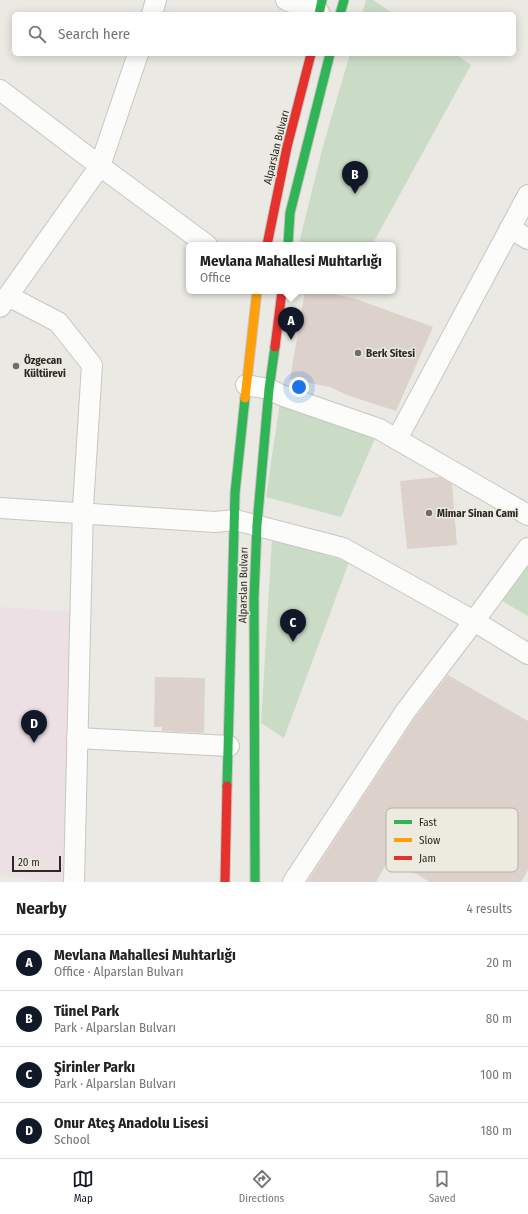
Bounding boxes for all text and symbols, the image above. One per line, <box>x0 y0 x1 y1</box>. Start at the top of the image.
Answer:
search box <box>12 12 516 56</box>
icon: search <box>26 23 48 45</box>
text: Search here <box>58 25 130 43</box>
street label: Alparslan Bulvarı <box>261 109 292 186</box>
pin: B <box>342 161 368 194</box>
popup <box>186 242 396 294</box>
text: Mevlana Mahallesi Muhtarlığı <box>200 252 382 270</box>
text: Office <box>200 270 231 285</box>
pin: A <box>278 307 304 340</box>
place label: Berk Sitesi <box>366 347 415 360</box>
marker: Berk Sitesi <box>353 348 363 358</box>
place label: Özgecan Kültürevi <box>24 354 66 380</box>
marker: Özgecan Kültürevi <box>11 361 21 371</box>
your location <box>289 377 309 397</box>
place label: Mimar Sinan Cami <box>437 507 518 520</box>
marker: Mimar Sinan Cami <box>424 508 434 518</box>
street label: Alparslan Bulvarı <box>236 547 251 623</box>
pin: C <box>280 609 306 642</box>
pin: D <box>21 710 47 743</box>
legend <box>386 808 518 872</box>
text: Fast <box>419 816 437 829</box>
text: Slow <box>419 834 440 847</box>
text: Jam <box>419 852 436 865</box>
scale bar <box>12 854 61 873</box>
text: 20 m <box>18 856 40 869</box>
text: Nearby <box>16 898 67 919</box>
text: 4 results <box>466 901 512 916</box>
text: Mevlana Mahallesi Muhtarlığı <box>54 946 236 964</box>
text: A <box>25 955 33 970</box>
text: 20 m <box>486 955 512 970</box>
text: Office · Alparslan Bulvarı <box>54 964 184 979</box>
text: Tünel Park <box>54 1002 119 1020</box>
text: B <box>25 1011 33 1026</box>
text: 80 m <box>486 1011 512 1026</box>
text: Park · Alparslan Bulvarı <box>54 1020 176 1035</box>
text: Şirinler Parkı <box>54 1058 135 1076</box>
text: C <box>26 1067 32 1082</box>
text: 100 m <box>480 1067 512 1082</box>
text: Park · Alparslan Bulvarı <box>54 1076 176 1091</box>
text: Onur Ateş Anadolu Lisesi <box>54 1114 208 1132</box>
text: D <box>25 1123 33 1138</box>
text: 180 m <box>481 1123 512 1138</box>
text: School <box>54 1132 90 1147</box>
tab: Map <box>72 1168 94 1205</box>
tab: Directions <box>239 1168 284 1205</box>
tab: Saved <box>429 1168 456 1205</box>

